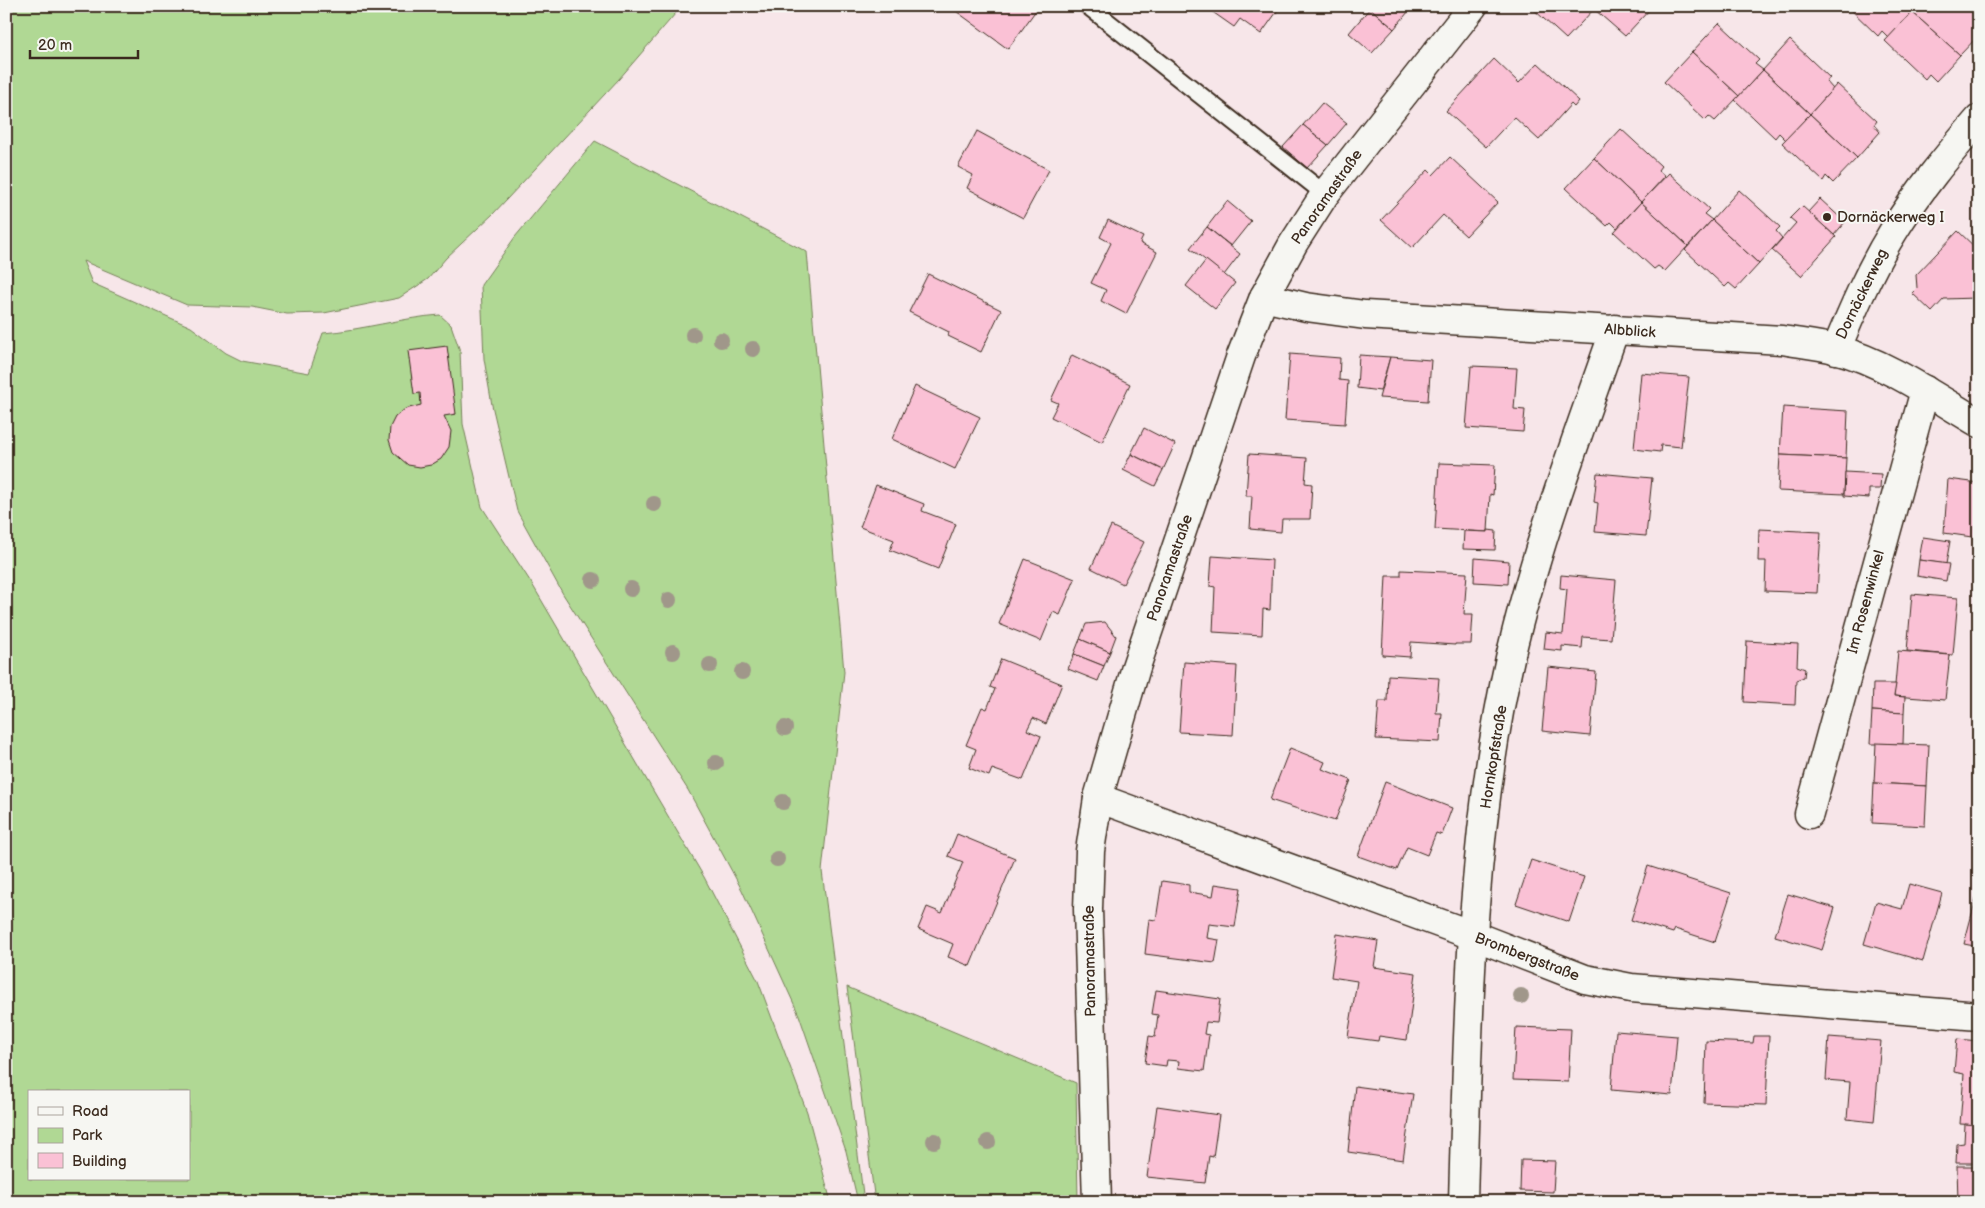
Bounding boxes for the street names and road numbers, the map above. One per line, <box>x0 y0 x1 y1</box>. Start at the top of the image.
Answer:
street label: Panoramastraße <box>1287 146 1367 248</box>
street label: Dornäckerweg <box>1832 246 1892 342</box>
street label: Albblick <box>1604 320 1657 342</box>
street label: Panoramastraße <box>1143 512 1197 624</box>
street label: Im Rosenwinkel <box>1843 548 1889 656</box>
street label: Hornkopfstraße <box>1476 704 1512 810</box>
street label: Panoramastraße <box>1080 905 1100 1017</box>
street label: Brombergstraße <box>1472 928 1582 986</box>

